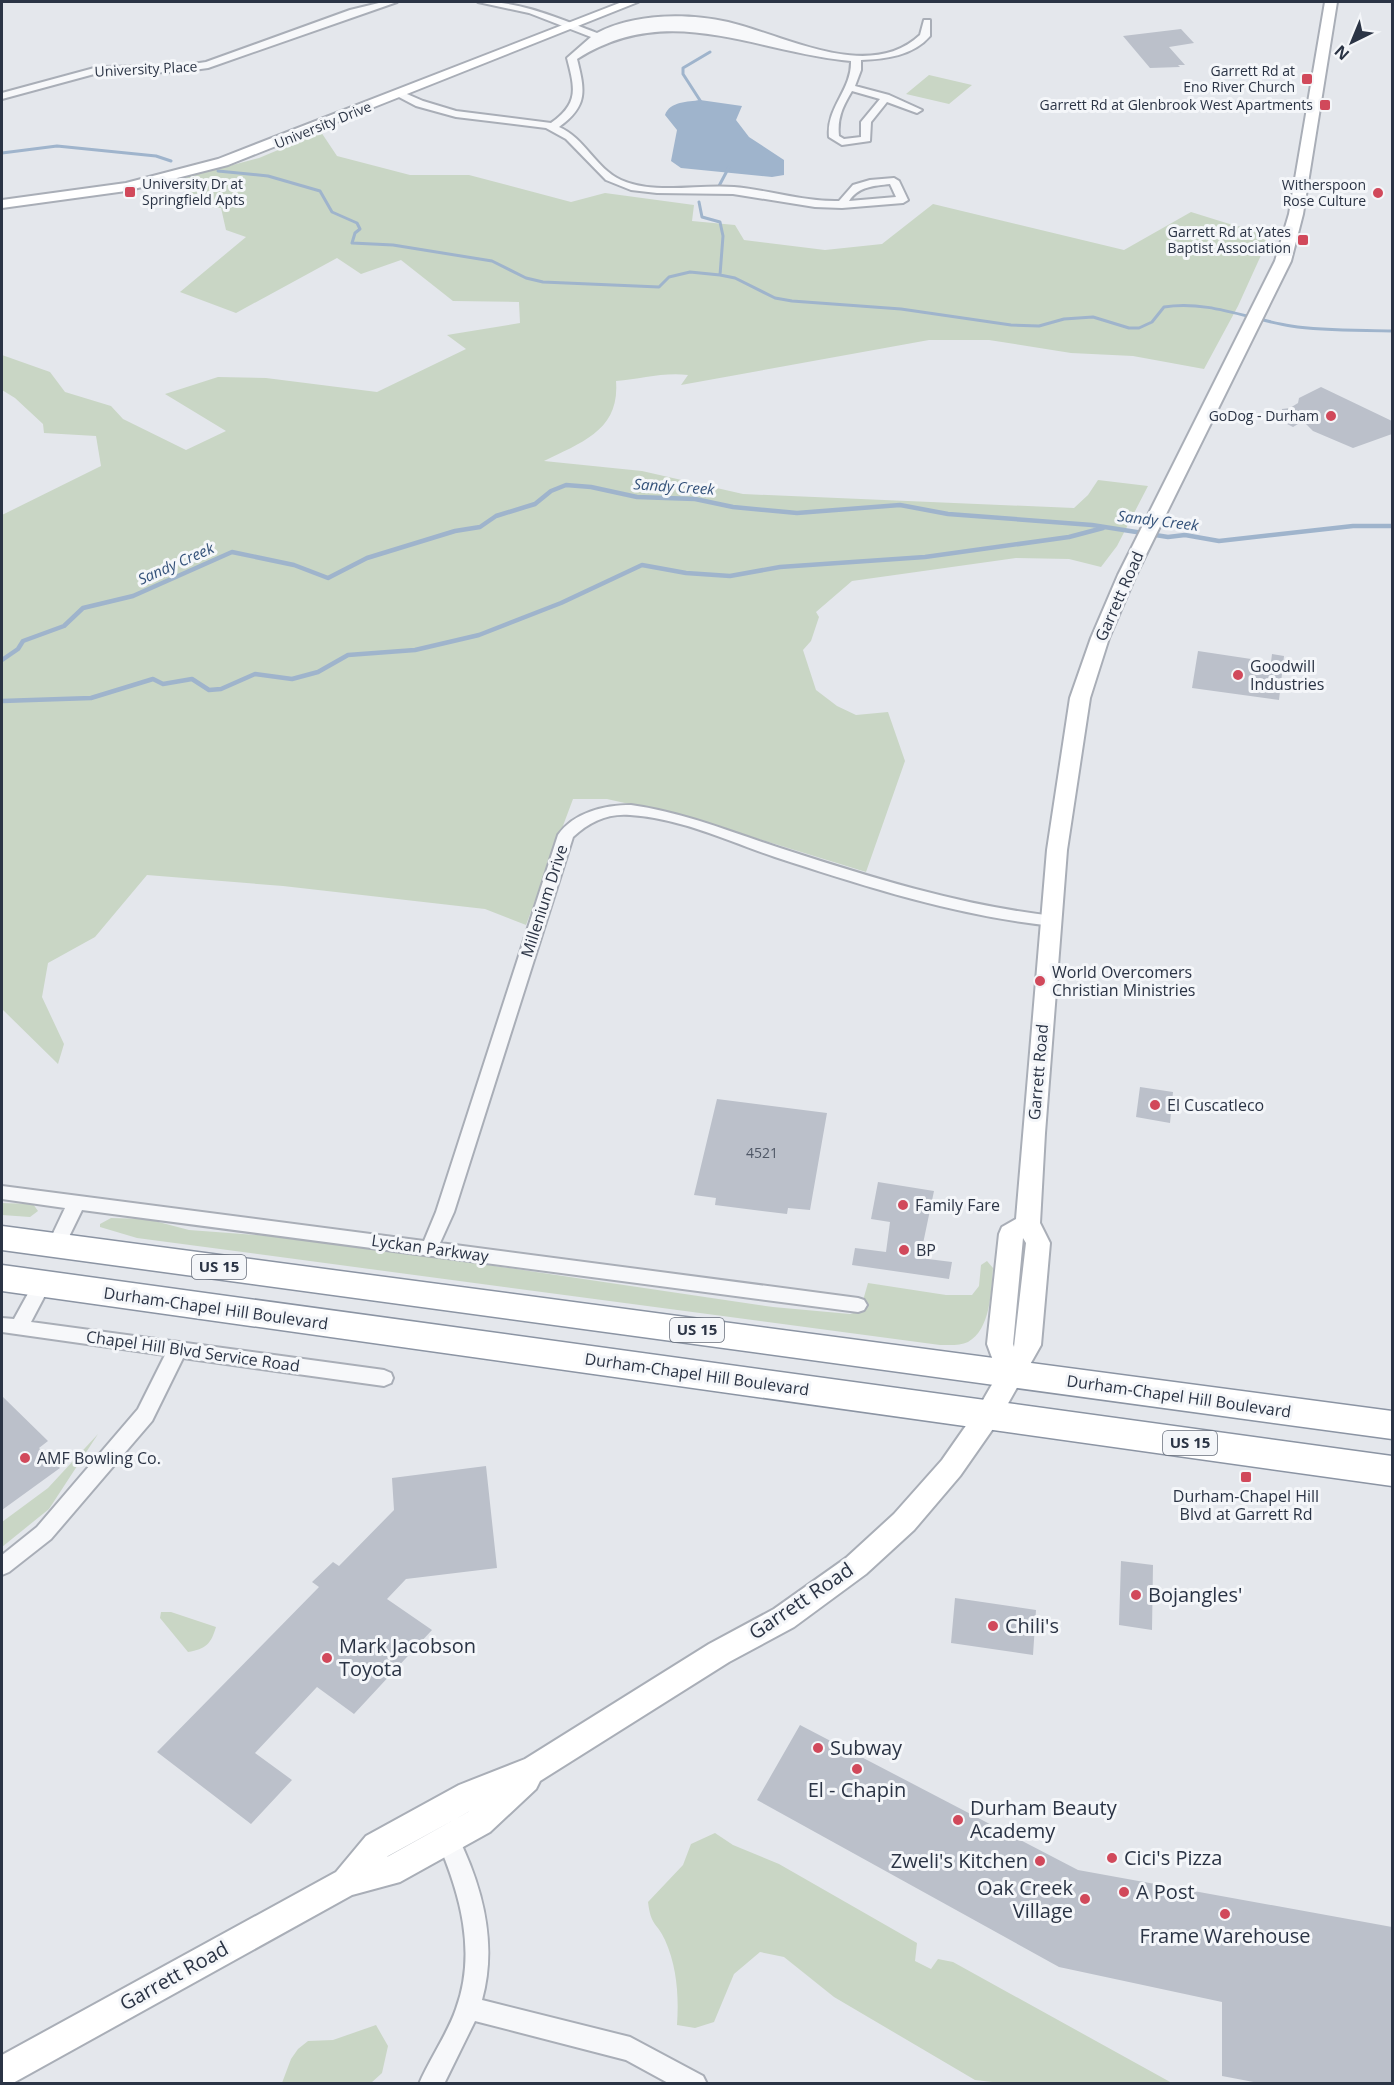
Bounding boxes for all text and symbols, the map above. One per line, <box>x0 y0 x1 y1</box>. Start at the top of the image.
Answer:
north arrow <box>1322 12 1382 72</box>
text: N <box>1330 40 1354 65</box>
street label: University Place <box>94 56 198 81</box>
place label: Garrett Rd at Eno River Church <box>1183 61 1295 96</box>
marker: Garrett Rd at Eno River Church <box>1300 72 1314 86</box>
place label: Garrett Rd at Glenbrook West Apartments <box>1040 95 1313 114</box>
street label: University Drive <box>271 96 374 153</box>
marker: Garrett Rd at Glenbrook West Apartments <box>1318 98 1332 112</box>
place label: University Dr at Springfield Apts <box>142 174 245 209</box>
place label: Witherspoon Rose Culture <box>1282 175 1366 210</box>
marker: University Dr at Springfield Apts <box>123 185 137 199</box>
marker: Witherspoon Rose Culture <box>1371 186 1385 200</box>
place label: Garrett Rd at Yates Baptist Association <box>1168 222 1291 257</box>
marker: Garrett Rd at Yates Baptist Association <box>1296 233 1310 247</box>
place label: GoDog - Durham <box>1209 406 1319 425</box>
marker: GoDog - Durham <box>1324 409 1338 423</box>
water label: Sandy Creek <box>633 473 716 499</box>
water label: Sandy Creek <box>1117 505 1200 535</box>
water label: Sandy Creek <box>134 537 217 589</box>
street label: Garrett Road <box>1089 548 1149 644</box>
place label: Goodwill Industries <box>1250 655 1324 695</box>
marker: Goodwill Industries <box>1231 668 1245 682</box>
street label: Millenium Drive <box>515 842 573 960</box>
place label: World Overcomers Christian Ministries <box>1052 961 1196 1001</box>
marker: World Overcomers Christian Ministries <box>1033 974 1047 988</box>
street label: Garrett Road <box>1023 1023 1053 1121</box>
place label: El Cuscatleco <box>1167 1094 1264 1116</box>
marker: El Cuscatleco <box>1148 1098 1162 1112</box>
house number: 4521 <box>746 1143 778 1162</box>
place label: Family Fare <box>915 1194 1000 1216</box>
marker: Family Fare <box>896 1198 910 1212</box>
street label: Lyckan Parkway <box>370 1229 491 1267</box>
place label: BP <box>916 1239 936 1261</box>
marker: BP <box>897 1243 911 1257</box>
road number: US 15 <box>192 1255 246 1279</box>
street label: Durham-Chapel Hill Boulevard <box>102 1281 330 1335</box>
road number: US 15 <box>670 1318 724 1342</box>
street label: Chapel Hill Blvd Service Road <box>85 1325 301 1377</box>
street label: Durham-Chapel Hill Boulevard <box>583 1347 811 1401</box>
street label: Durham-Chapel Hill Boulevard <box>1065 1369 1293 1423</box>
road number: US 15 <box>1163 1431 1217 1455</box>
place label: AMF Bowling Co. <box>37 1447 161 1469</box>
marker: AMF Bowling Co. <box>18 1451 32 1465</box>
marker: Durham-Chapel Hill Blvd at Garrett Rd <box>1239 1470 1253 1484</box>
place label: Durham-Chapel Hill Blvd at Garrett Rd <box>1173 1485 1319 1525</box>
street label: Garrett Road <box>743 1556 858 1645</box>
place label: Bojangles' <box>1148 1581 1242 1608</box>
marker: Bojangles' <box>1129 1588 1143 1602</box>
place label: Chili's <box>1005 1612 1059 1639</box>
marker: Chili's <box>986 1619 1000 1633</box>
place label: Mark Jacobson Toyota <box>339 1632 476 1682</box>
marker: Mark Jacobson Toyota <box>320 1651 334 1665</box>
place label: Subway <box>830 1734 903 1761</box>
marker: Subway <box>811 1741 825 1755</box>
marker: El - Chapin <box>850 1762 864 1776</box>
place label: El - Chapin <box>808 1776 906 1803</box>
place label: Durham Beauty Academy <box>970 1794 1118 1844</box>
marker: Durham Beauty Academy <box>951 1813 965 1827</box>
place label: Cici's Pizza <box>1124 1844 1222 1871</box>
place label: Zweli's Kitchen <box>891 1847 1028 1874</box>
marker: Cici's Pizza <box>1105 1851 1119 1865</box>
marker: Zweli's Kitchen <box>1033 1854 1047 1868</box>
place label: Oak Creek Village <box>977 1874 1073 1924</box>
place label: A Post <box>1136 1878 1195 1905</box>
marker: A Post <box>1117 1885 1131 1899</box>
marker: Oak Creek Village <box>1078 1892 1092 1906</box>
marker: Frame Warehouse <box>1218 1907 1232 1921</box>
place label: Frame Warehouse <box>1140 1922 1310 1949</box>
street label: Garrett Road <box>115 1935 233 2017</box>

